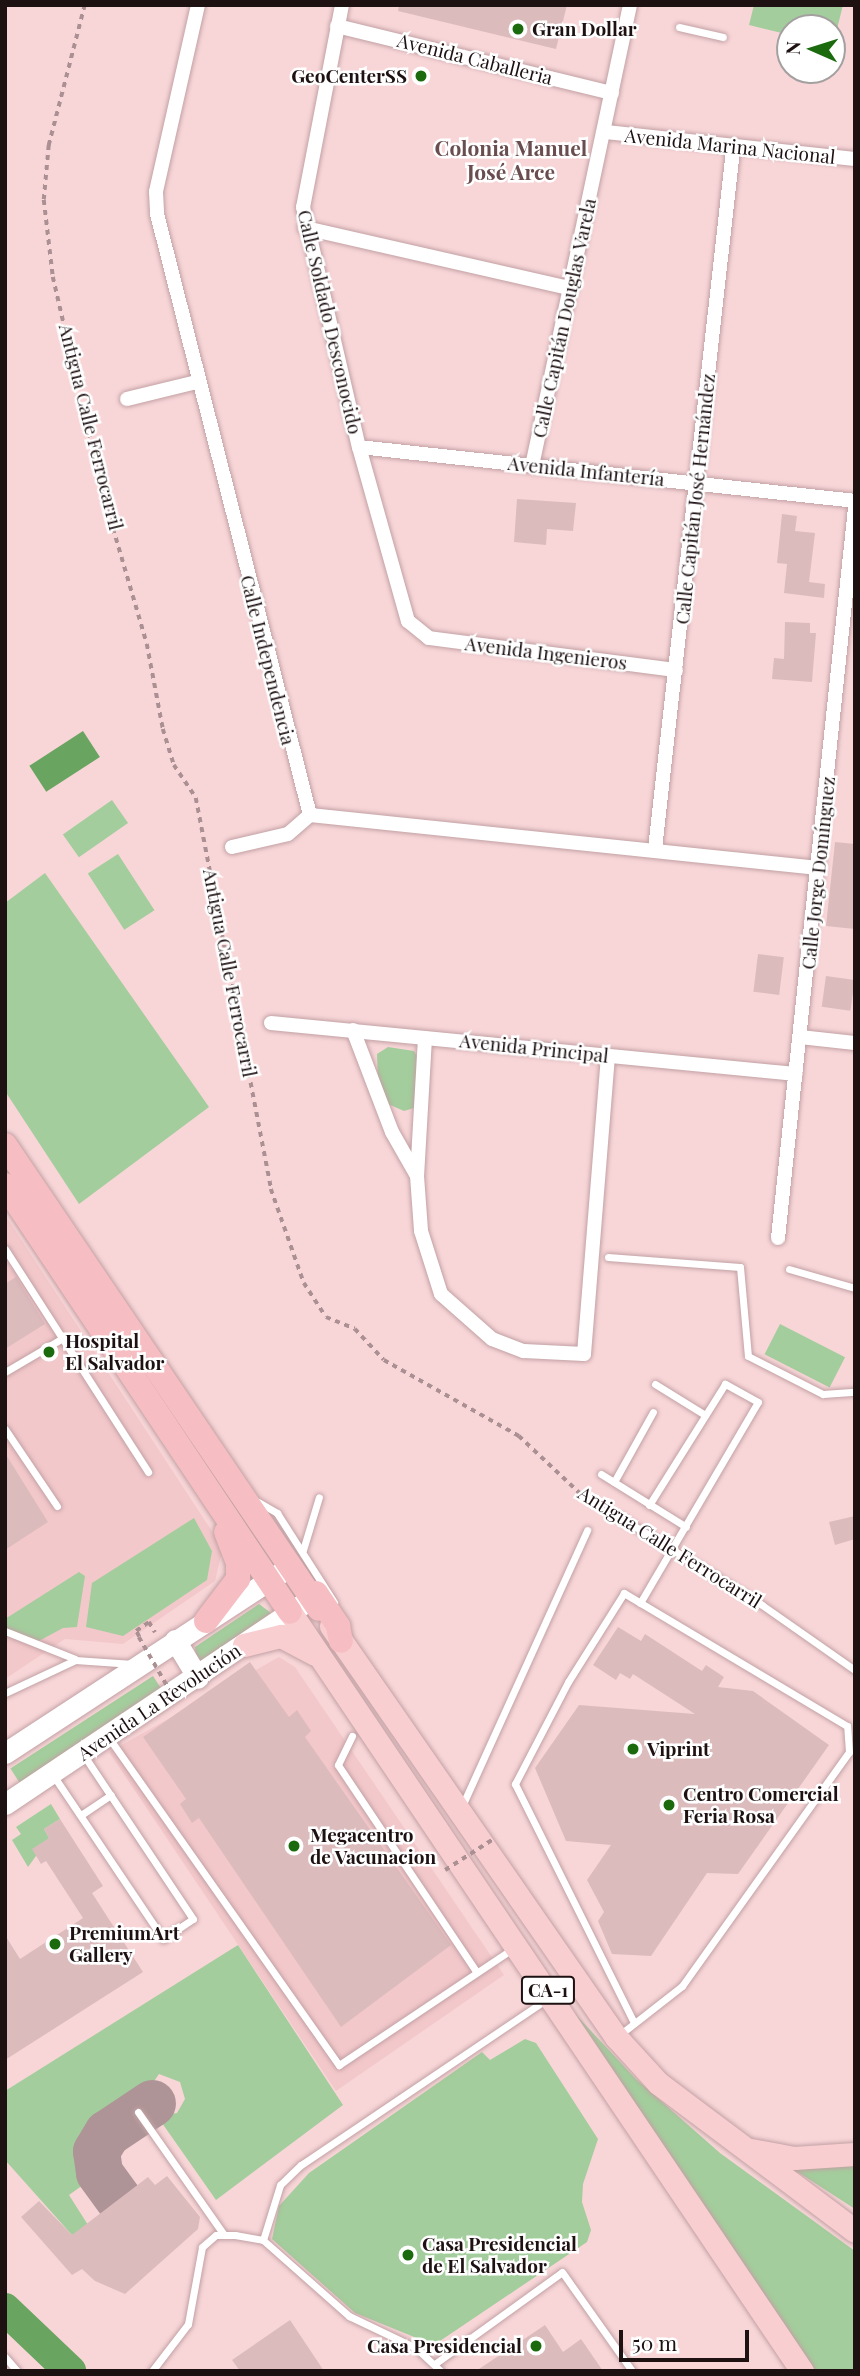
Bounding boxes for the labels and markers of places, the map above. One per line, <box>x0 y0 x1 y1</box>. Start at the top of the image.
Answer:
place label: Gran Dollar <box>532 18 637 40</box>
marker: Gran Dollar <box>510 21 526 37</box>
place label: GeoCenterSS <box>291 65 407 87</box>
marker: GeoCenterSS <box>413 68 429 84</box>
place label: Hospital El Salvador <box>65 1330 164 1374</box>
marker: Hospital El Salvador <box>39 1342 59 1362</box>
place label: Viprint <box>647 1738 710 1760</box>
marker: Viprint <box>625 1741 641 1757</box>
place label: Centro Comercial Feria Rosa <box>683 1783 839 1827</box>
marker: Centro Comercial Feria Rosa <box>661 1797 677 1813</box>
place label: Megacentro de Vacunacion <box>310 1824 437 1868</box>
marker: Megacentro de Vacunacion <box>284 1836 304 1856</box>
place label: PremiumArt Gallery <box>69 1922 179 1966</box>
marker: PremiumArt Gallery <box>47 1936 63 1952</box>
place label: Casa Presidencial de El Salvador <box>422 2233 577 2277</box>
marker: Casa Presidencial de El Salvador <box>400 2247 416 2263</box>
place label: Casa Presidencial <box>367 2335 522 2357</box>
marker: Casa Presidencial <box>528 2338 544 2354</box>

